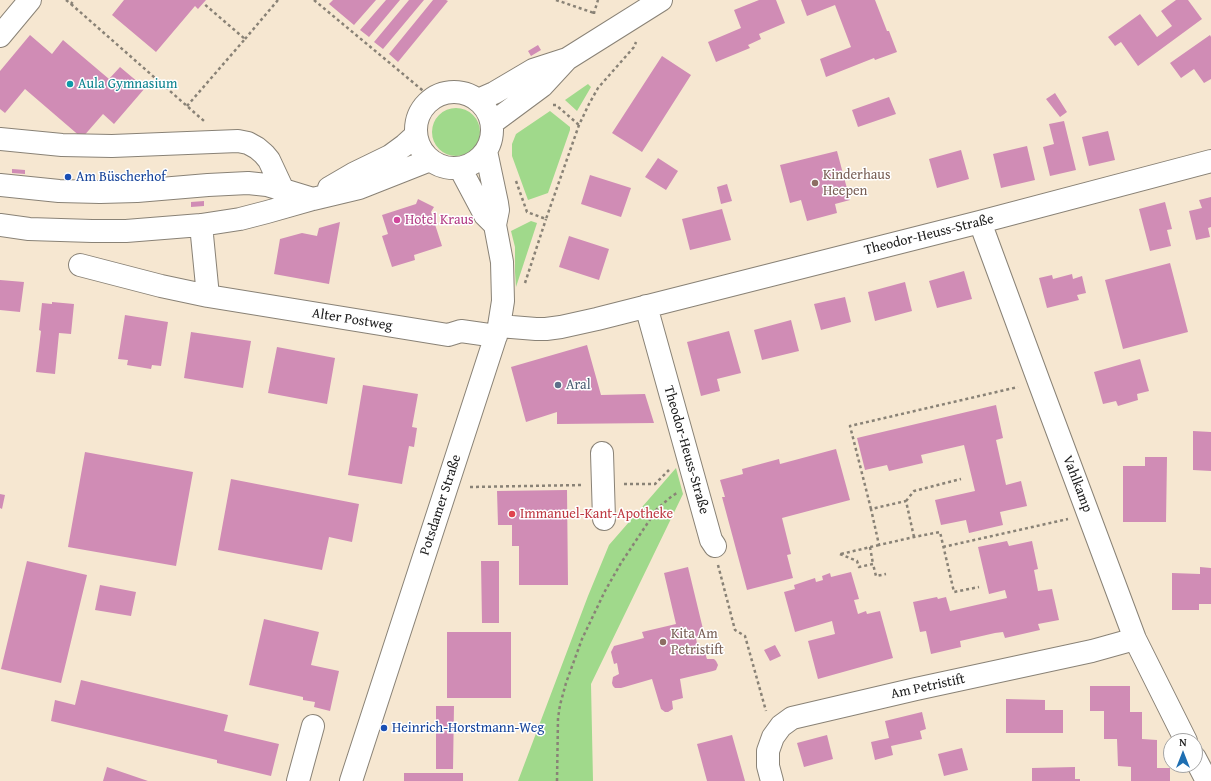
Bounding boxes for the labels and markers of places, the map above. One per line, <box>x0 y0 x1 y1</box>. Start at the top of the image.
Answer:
place label: Aula Gymnasium <box>78 76 177 92</box>
marker: Aula Gymnasium <box>65 79 75 89</box>
place label: Kinderhaus Heepen <box>823 167 890 200</box>
place label: Am Büscherhof <box>76 169 166 185</box>
marker: Am Büscherhof <box>63 172 73 182</box>
marker: Kinderhaus Heepen <box>810 178 820 188</box>
place label: Hotel Kraus <box>405 212 474 228</box>
marker: Hotel Kraus <box>392 215 402 225</box>
place label: Aral <box>566 377 591 393</box>
marker: Aral <box>553 380 563 390</box>
place label: Immanuel-Kant-Apotheke <box>520 506 673 522</box>
marker: Immanuel-Kant-Apotheke <box>507 509 517 519</box>
place label: Kita Am Petristift <box>671 626 724 658</box>
marker: Kita Am Petristift <box>658 637 668 647</box>
place label: Heinrich-Horstmann-Weg <box>392 720 544 736</box>
marker: Heinrich-Horstmann-Weg <box>379 723 389 733</box>

